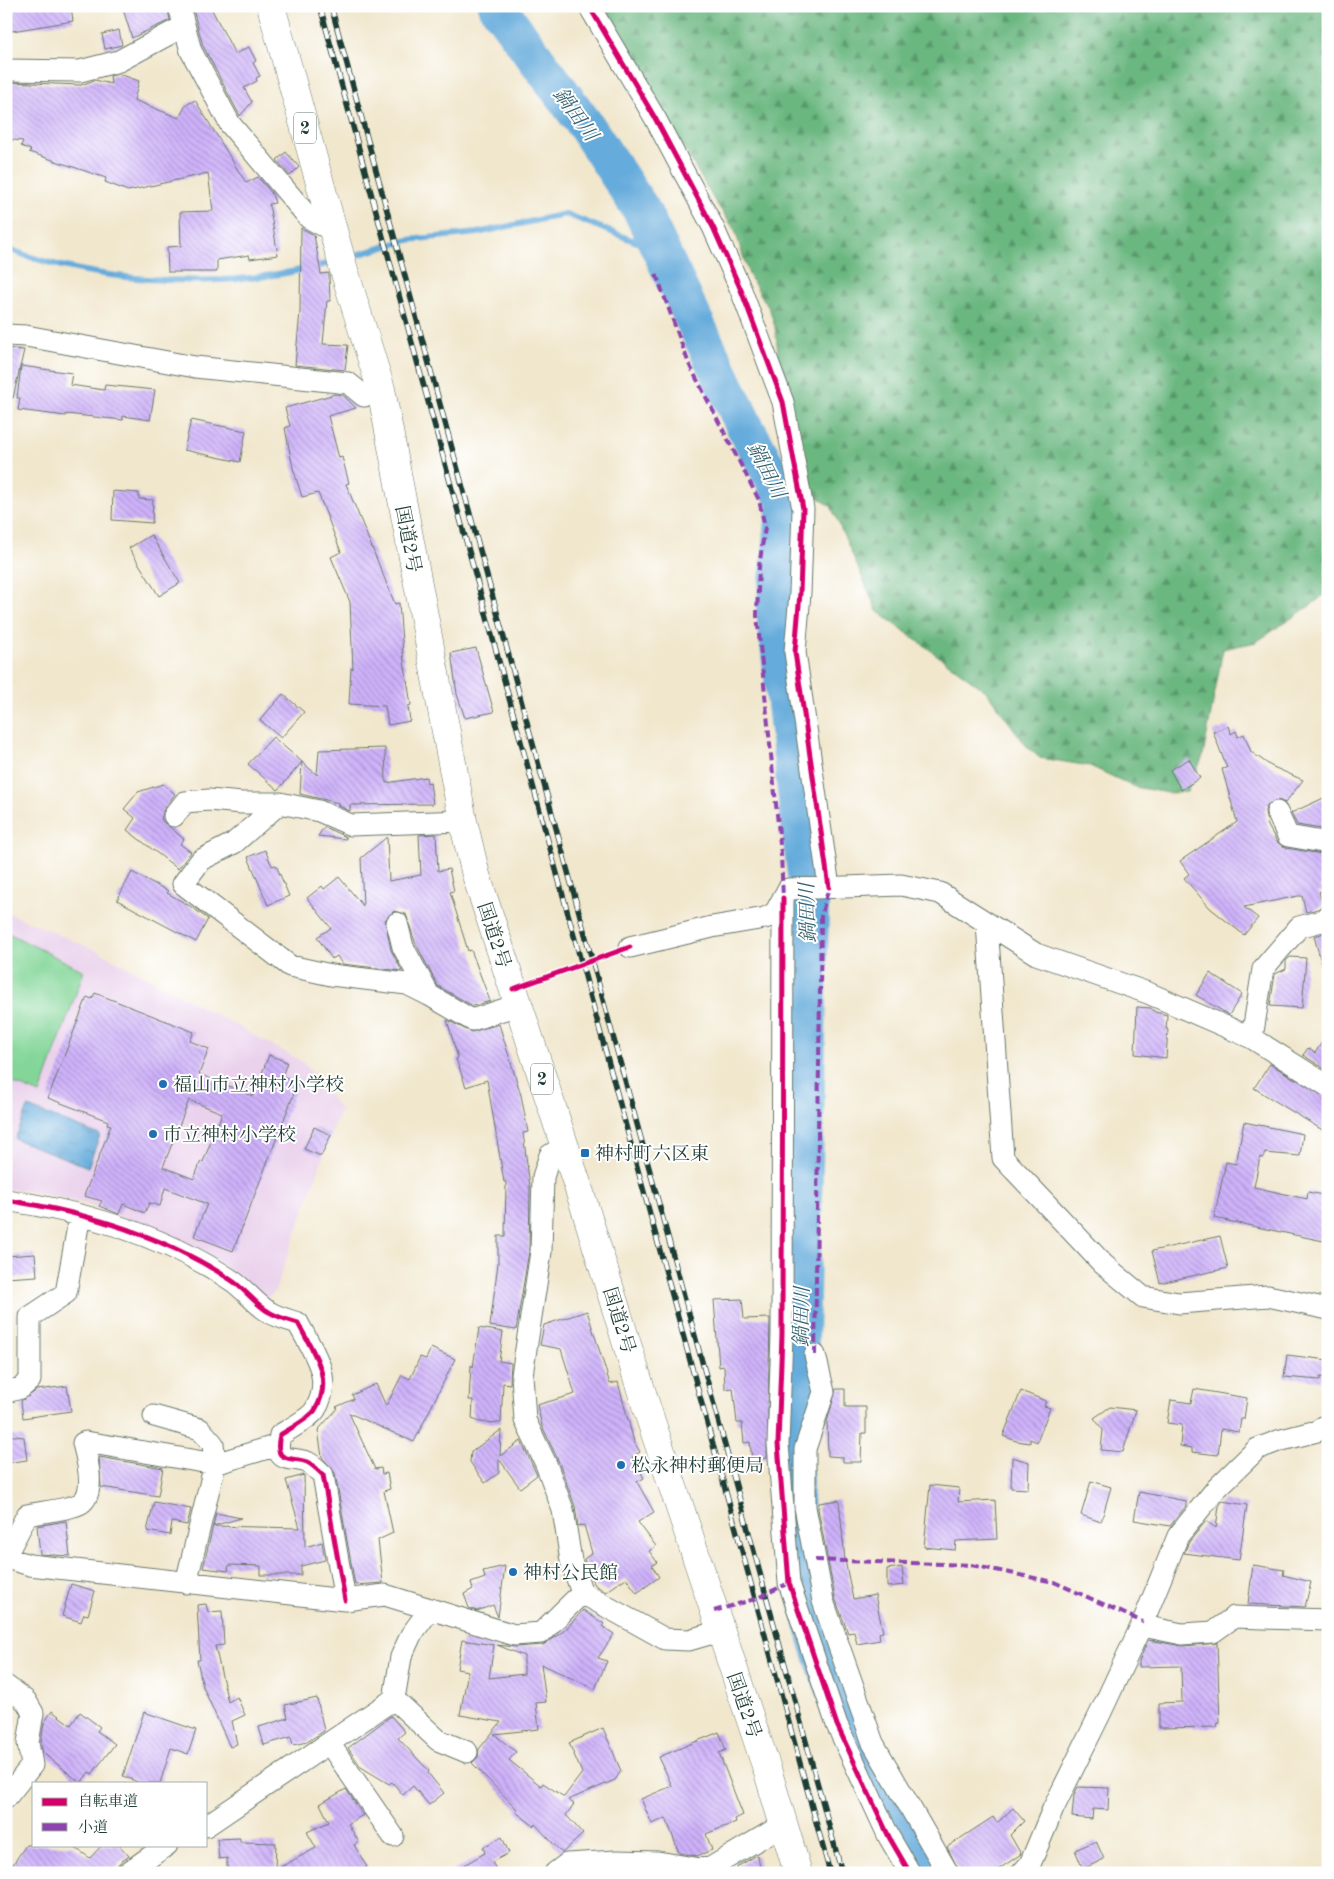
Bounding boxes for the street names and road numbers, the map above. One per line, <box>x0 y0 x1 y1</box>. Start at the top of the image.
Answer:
road number: 2 <box>294 112 316 144</box>
street label: 国道2号 <box>391 504 424 575</box>
street label: 国道2号 <box>473 900 514 971</box>
road number: 2 <box>531 1064 553 1094</box>
street label: 国道2号 <box>599 1285 639 1356</box>
street label: 国道2号 <box>723 1670 765 1741</box>

